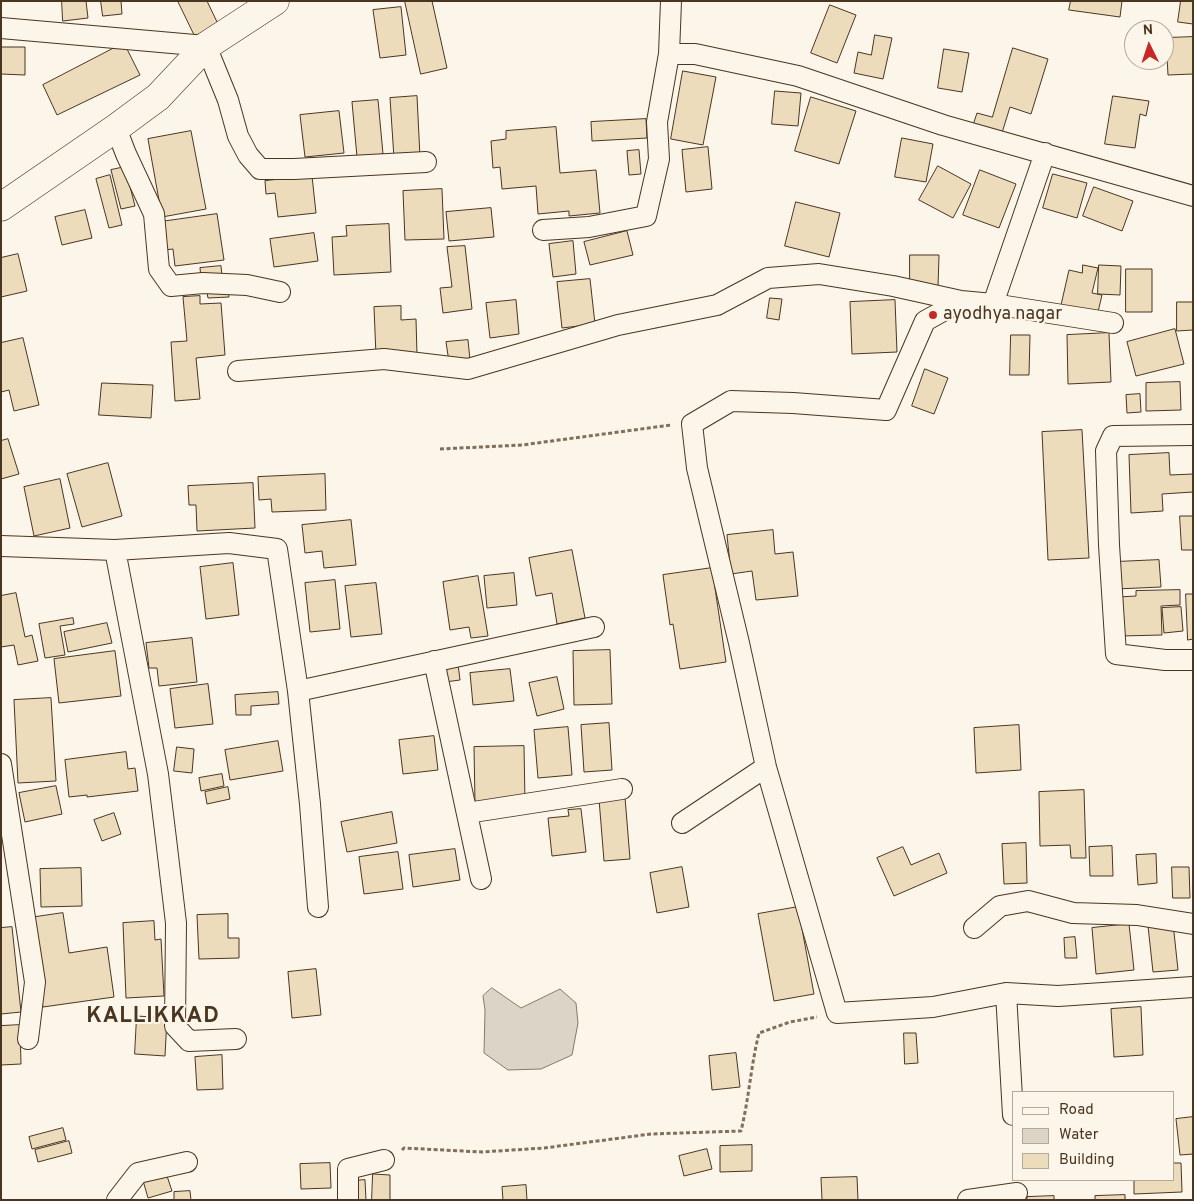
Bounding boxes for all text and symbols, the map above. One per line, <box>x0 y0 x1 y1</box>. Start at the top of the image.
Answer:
north arrow <box>1124 20 1174 70</box>
text: N <box>1142 22 1154 39</box>
place label: ayodhya nagar <box>943 304 1062 326</box>
marker: ayodhya nagar <box>927 309 939 321</box>
district label: KALLIKKAD <box>85 1005 221 1031</box>
legend <box>1012 1091 1174 1181</box>
text: Road <box>1059 1101 1094 1120</box>
text: Water <box>1059 1126 1098 1145</box>
text: Building <box>1059 1151 1114 1170</box>

